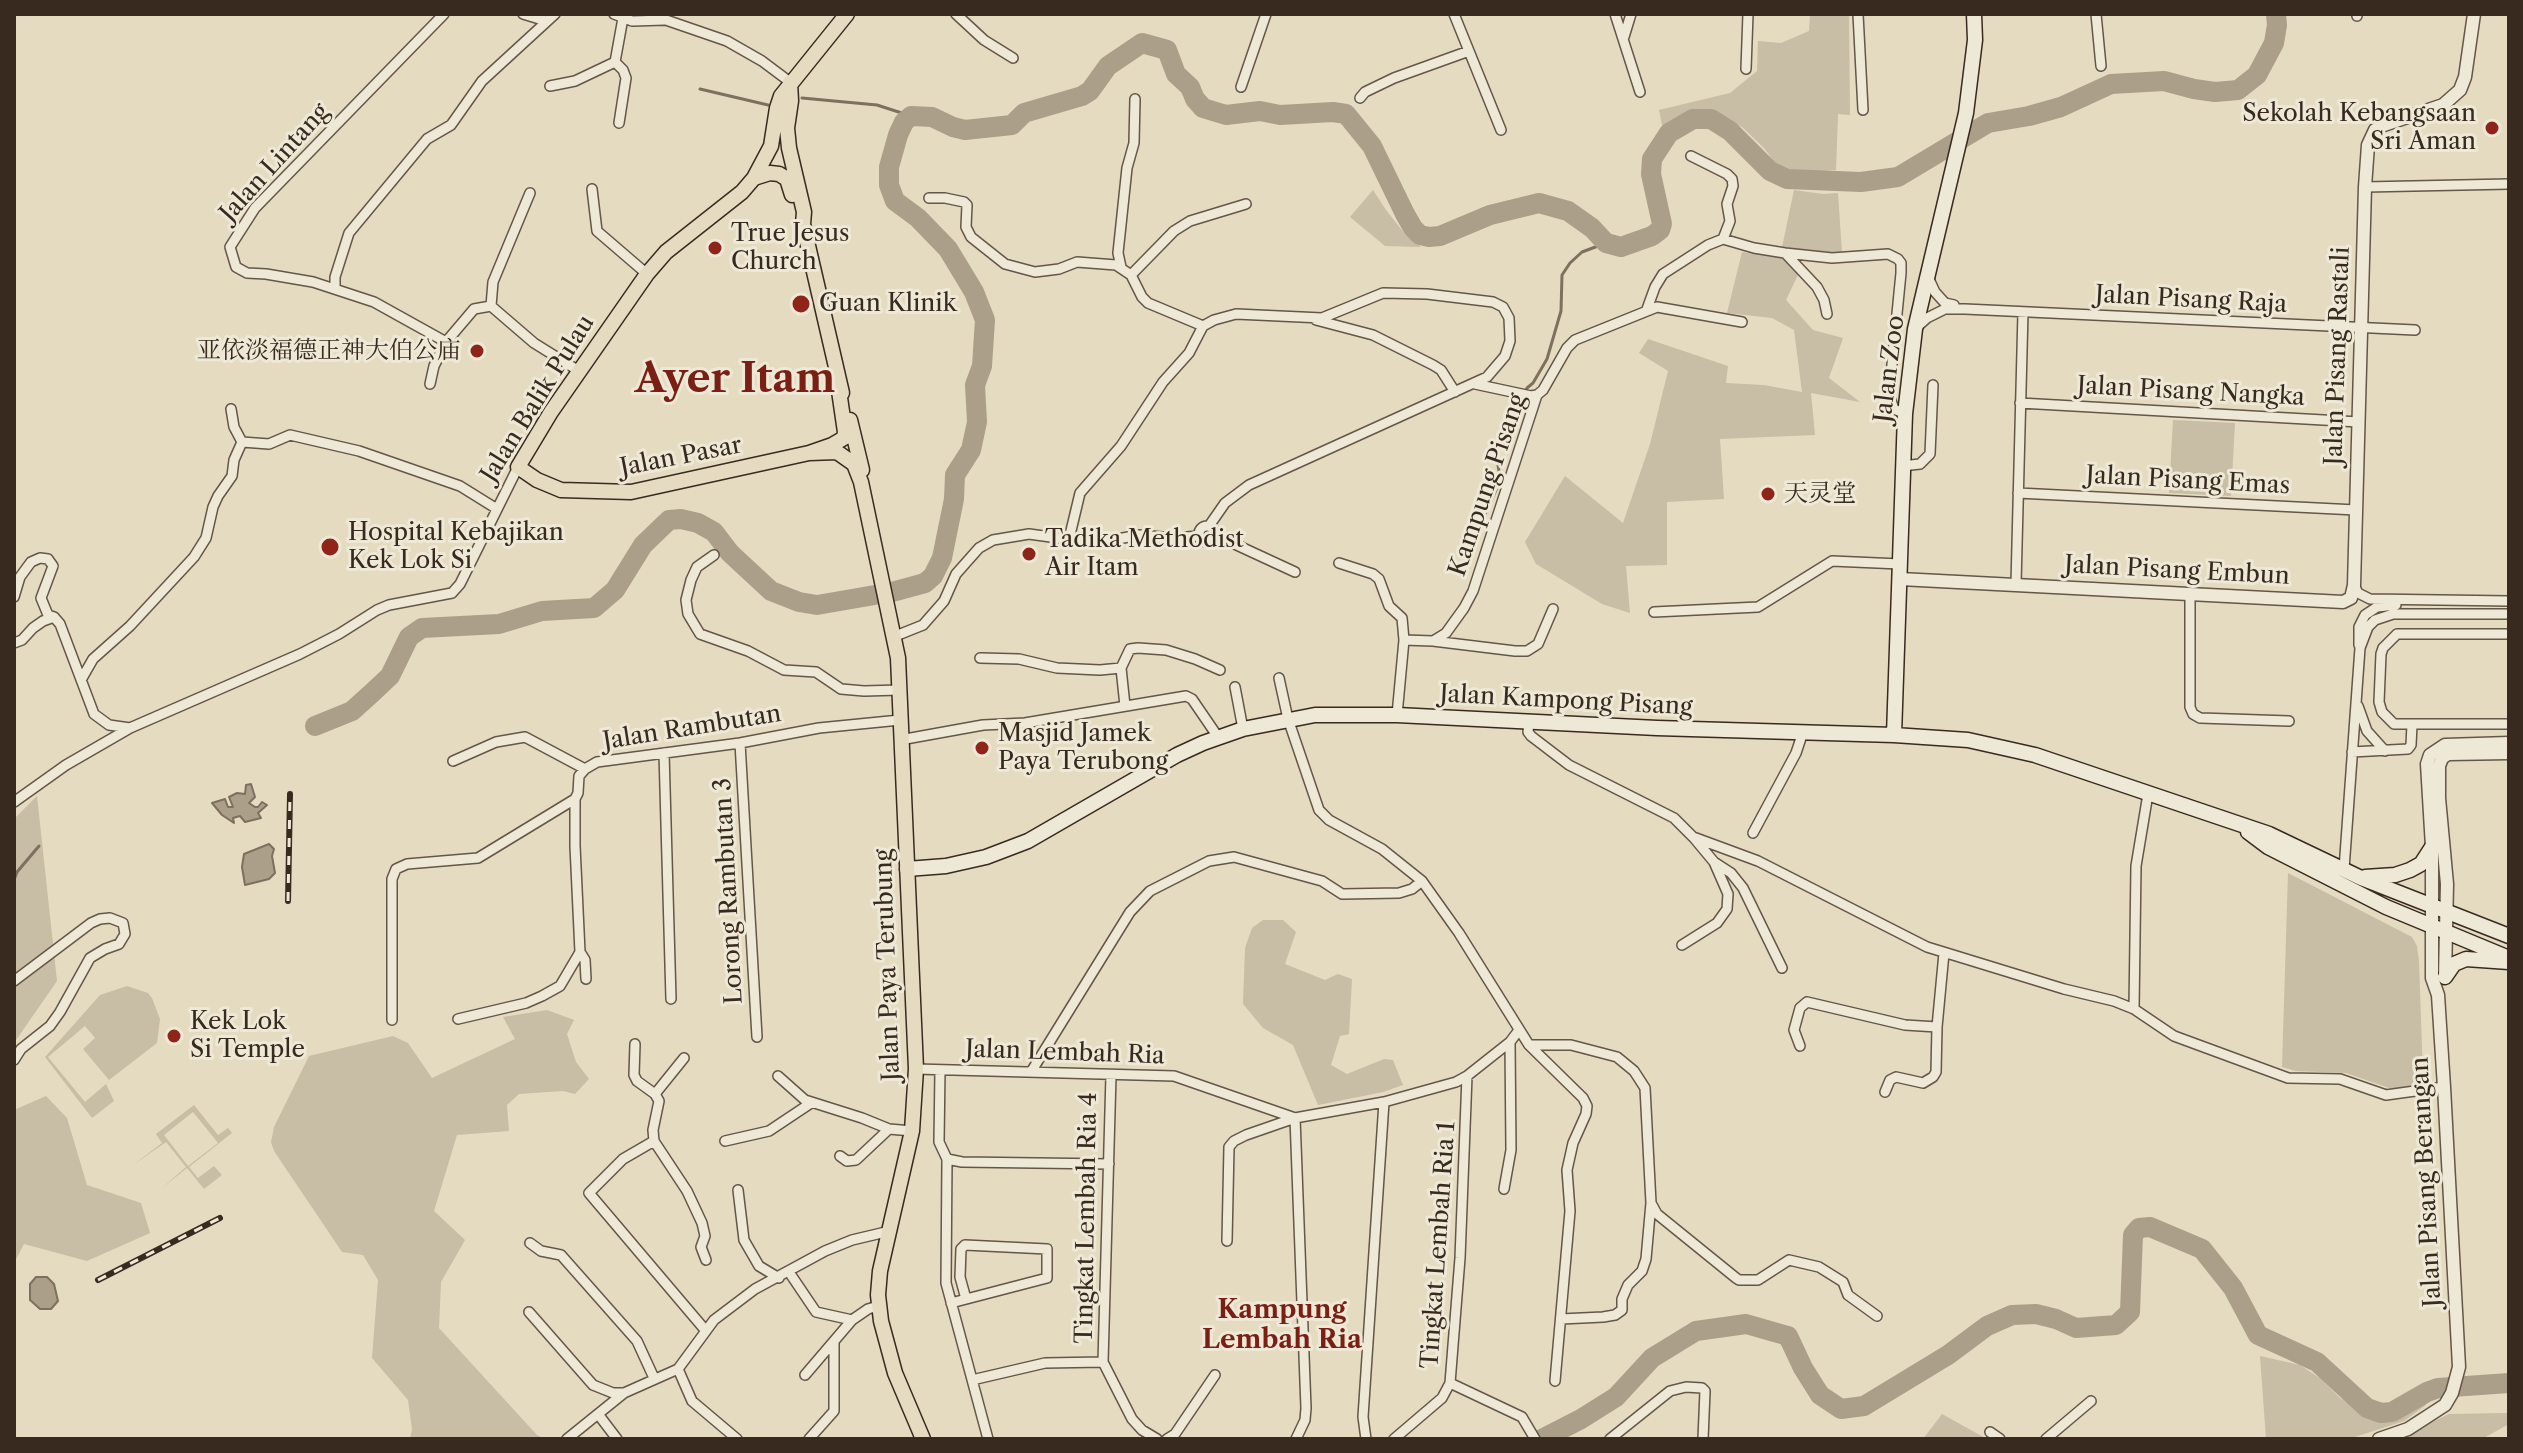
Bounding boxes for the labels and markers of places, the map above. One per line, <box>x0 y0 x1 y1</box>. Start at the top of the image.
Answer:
place label: Sekolah Kebangsaan Sri Aman <box>2242 100 2476 156</box>
marker: Sekolah Kebangsaan Sri Aman <box>2483 119 2501 137</box>
place label: True Jesus Church <box>731 220 850 276</box>
marker: True Jesus Church <box>706 239 724 257</box>
place label: Guan Klinik <box>819 290 957 318</box>
marker: Guan Klinik <box>790 293 812 315</box>
place label: 亚依淡福德正神大伯公庙 <box>197 337 461 365</box>
marker: 亚依淡福德正神大伯公庙 <box>468 342 486 360</box>
place label: 天灵堂 <box>1784 480 1856 508</box>
marker: 天灵堂 <box>1759 485 1777 503</box>
place label: Hospital Kebajikan Kek Lok Si <box>348 519 564 575</box>
place label: Tadika Methodist Air Itam <box>1045 526 1244 582</box>
marker: Hospital Kebajikan Kek Lok Si <box>319 536 341 558</box>
marker: Tadika Methodist Air Itam <box>1020 545 1038 563</box>
place label: Masjid Jamek Paya Terubong <box>998 720 1168 776</box>
marker: Masjid Jamek Paya Terubong <box>973 739 991 757</box>
place label: Kek Lok Si Temple <box>190 1008 305 1064</box>
marker: Kek Lok Si Temple <box>165 1027 183 1045</box>

